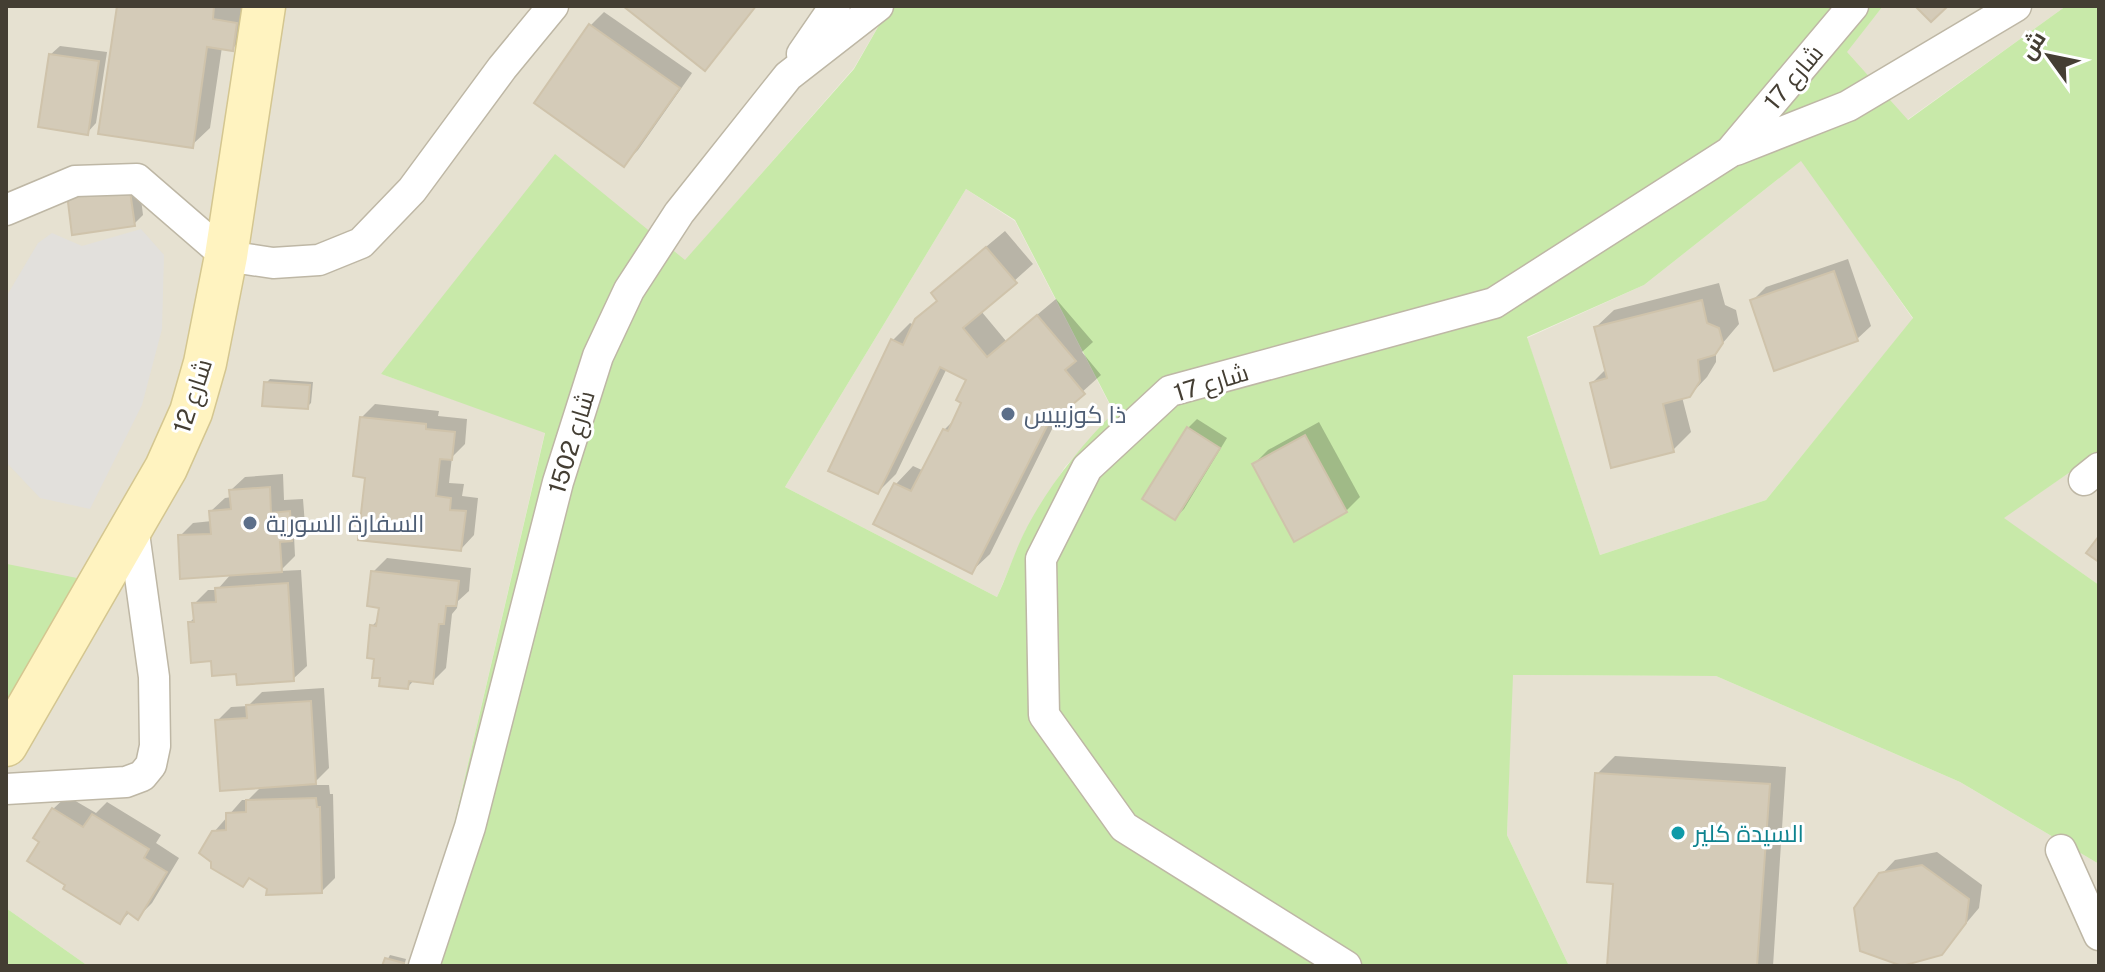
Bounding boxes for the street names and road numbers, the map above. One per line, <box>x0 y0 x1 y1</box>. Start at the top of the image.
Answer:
street label: شارع 17 <box>1758 39 1831 117</box>
street label: شارع 12 <box>167 355 220 438</box>
street label: شارع 17 <box>1170 357 1253 409</box>
street label: شارع 1502 <box>542 387 603 498</box>

